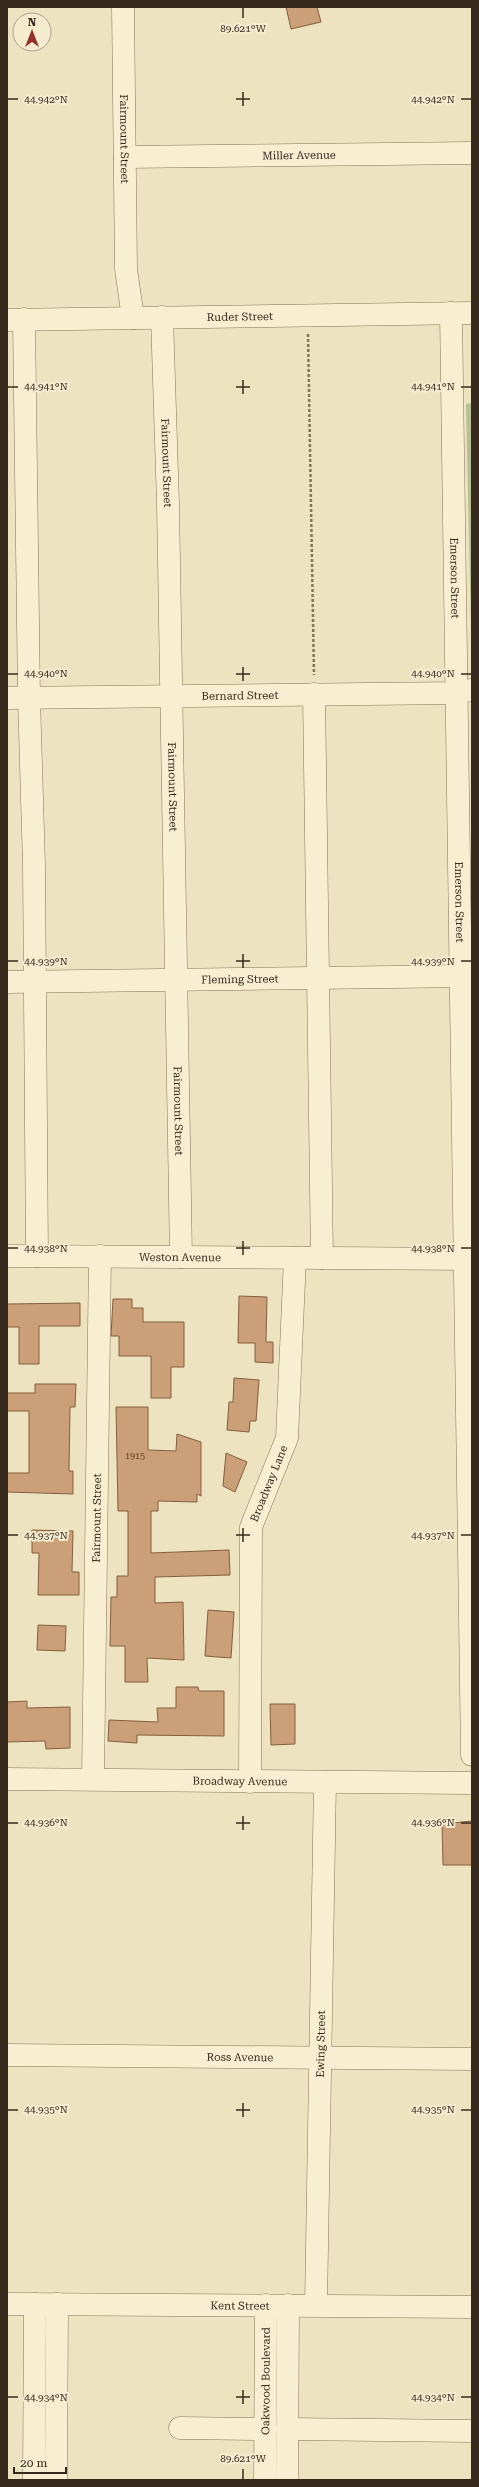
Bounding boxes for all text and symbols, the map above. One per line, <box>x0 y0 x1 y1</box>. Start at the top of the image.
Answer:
north arrow <box>12 12 52 52</box>
text: N <box>28 16 37 29</box>
text: 89.621°W <box>220 23 267 34</box>
text: 44.942°N <box>24 94 68 105</box>
street label: Fairmount Street <box>117 94 131 184</box>
text: 44.942°N <box>411 94 455 105</box>
street label: Miller Avenue <box>262 149 336 162</box>
street label: Ruder Street <box>207 310 273 324</box>
text: 44.941°N <box>24 381 68 392</box>
text: 44.941°N <box>411 381 455 392</box>
street label: Fairmount Street <box>158 418 174 508</box>
street label: Emerson Street <box>447 537 461 619</box>
text: 44.940°N <box>24 668 68 679</box>
text: 44.940°N <box>411 668 455 679</box>
street label: Bernard Street <box>201 689 279 703</box>
street label: Fairmount Street <box>165 742 180 832</box>
street label: Emerson Street <box>452 861 466 943</box>
text: 44.939°N <box>24 956 68 967</box>
text: 44.939°N <box>411 956 455 967</box>
street label: Fleming Street <box>201 972 279 986</box>
street label: Fairmount Street <box>171 1066 185 1156</box>
text: 44.938°N <box>24 1243 68 1254</box>
text: 44.938°N <box>411 1243 455 1254</box>
street label: Weston Avenue <box>139 1251 221 1264</box>
street label: Broadway Lane <box>248 1443 290 1524</box>
house number: 1915 <box>125 1451 145 1461</box>
street label: Fairmount Street <box>90 1473 104 1563</box>
text: 44.937°N <box>24 1530 68 1541</box>
text: 44.937°N <box>411 1530 455 1541</box>
street label: Broadway Avenue <box>193 1775 287 1788</box>
text: 44.936°N <box>24 1817 68 1828</box>
text: 44.936°N <box>411 1817 455 1828</box>
street label: Ewing Street <box>314 2010 328 2078</box>
street label: Ross Avenue <box>206 2051 274 2064</box>
text: 44.935°N <box>24 2104 68 2115</box>
text: 44.935°N <box>411 2104 455 2115</box>
street label: Kent Street <box>210 2299 270 2313</box>
street label: Oakwood Boulevard <box>259 2327 273 2435</box>
text: 44.934°N <box>24 2392 68 2403</box>
text: 44.934°N <box>411 2392 455 2403</box>
scale bar <box>14 2449 66 2475</box>
text: 89.621°W <box>220 2453 267 2464</box>
text: 20 m <box>20 2456 47 2470</box>

